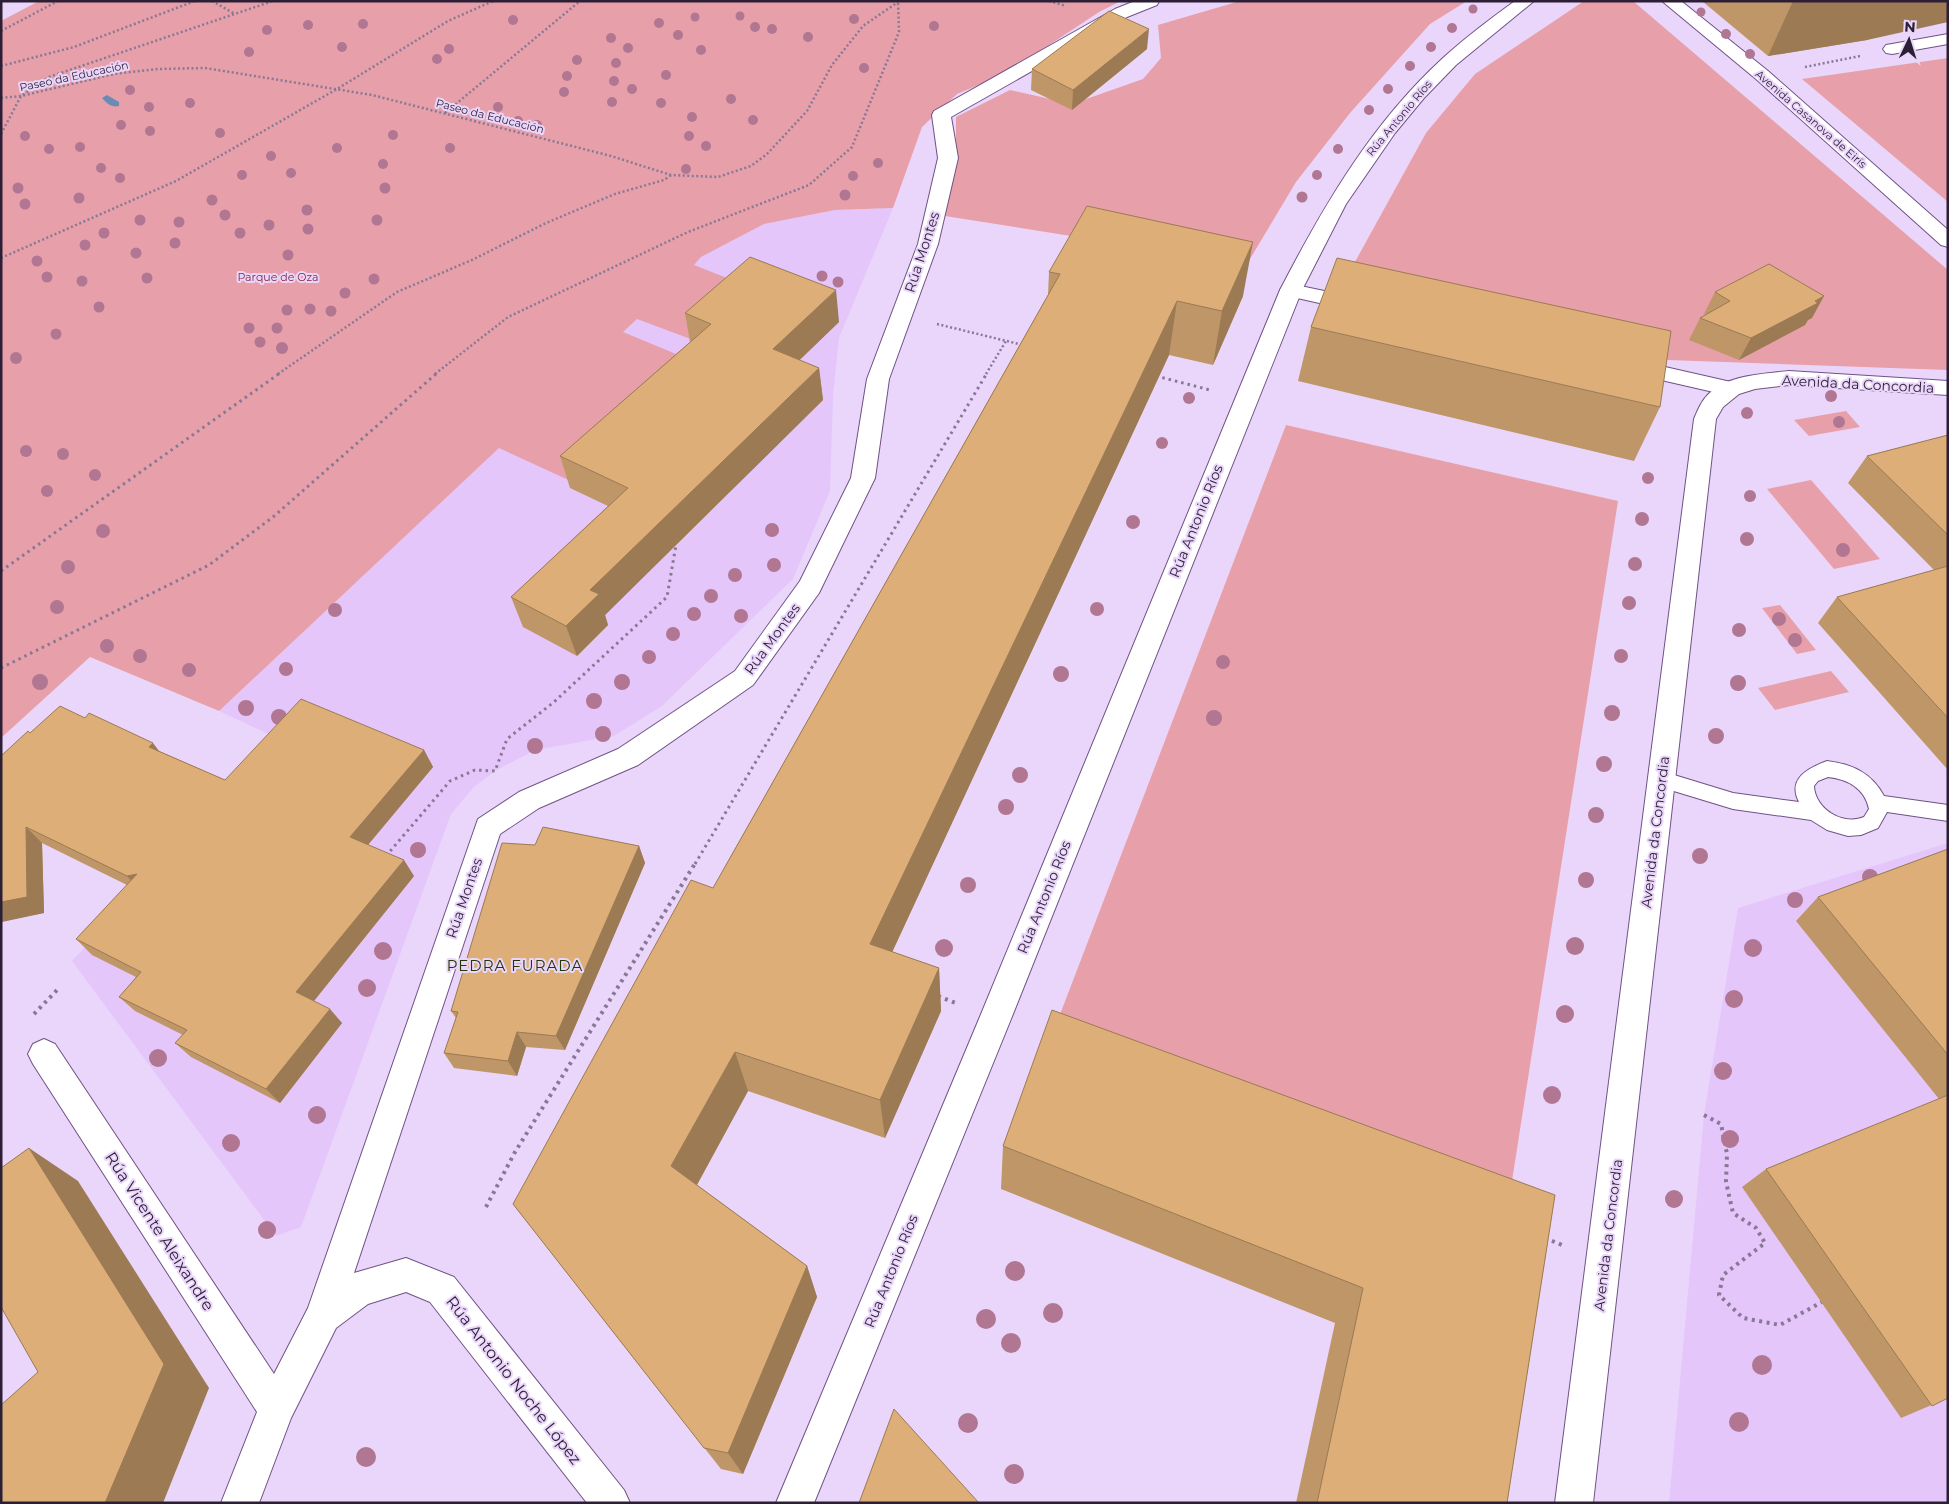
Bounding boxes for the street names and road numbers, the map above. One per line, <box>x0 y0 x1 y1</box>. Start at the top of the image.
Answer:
street label: Paseo da Educación <box>18 58 130 94</box>
street label: Avenida Casanova de Eirís <box>1753 67 1870 171</box>
street label: Rúa Antonio Ríos <box>1363 77 1435 159</box>
street label: Paseo da Educación <box>434 96 546 136</box>
street label: Rúa Montes <box>900 209 944 295</box>
street label: Avenida da Concordia <box>1781 371 1935 397</box>
street label: Rúa Antonio Ríos <box>1165 462 1227 580</box>
street label: Rúa Montes <box>740 600 804 678</box>
street label: Avenida da Concordia <box>1637 755 1673 909</box>
street label: Rúa Antonio Ríos <box>1013 838 1075 956</box>
street label: Rúa Montes <box>442 855 486 941</box>
street label: Rúa Vicente Aleixandre <box>101 1148 218 1314</box>
street label: Avenida da Concordia <box>1590 1158 1626 1312</box>
street label: Rúa Antonio Ríos <box>860 1212 922 1330</box>
street label: Rúa Antonio Noche López <box>442 1292 585 1468</box>

